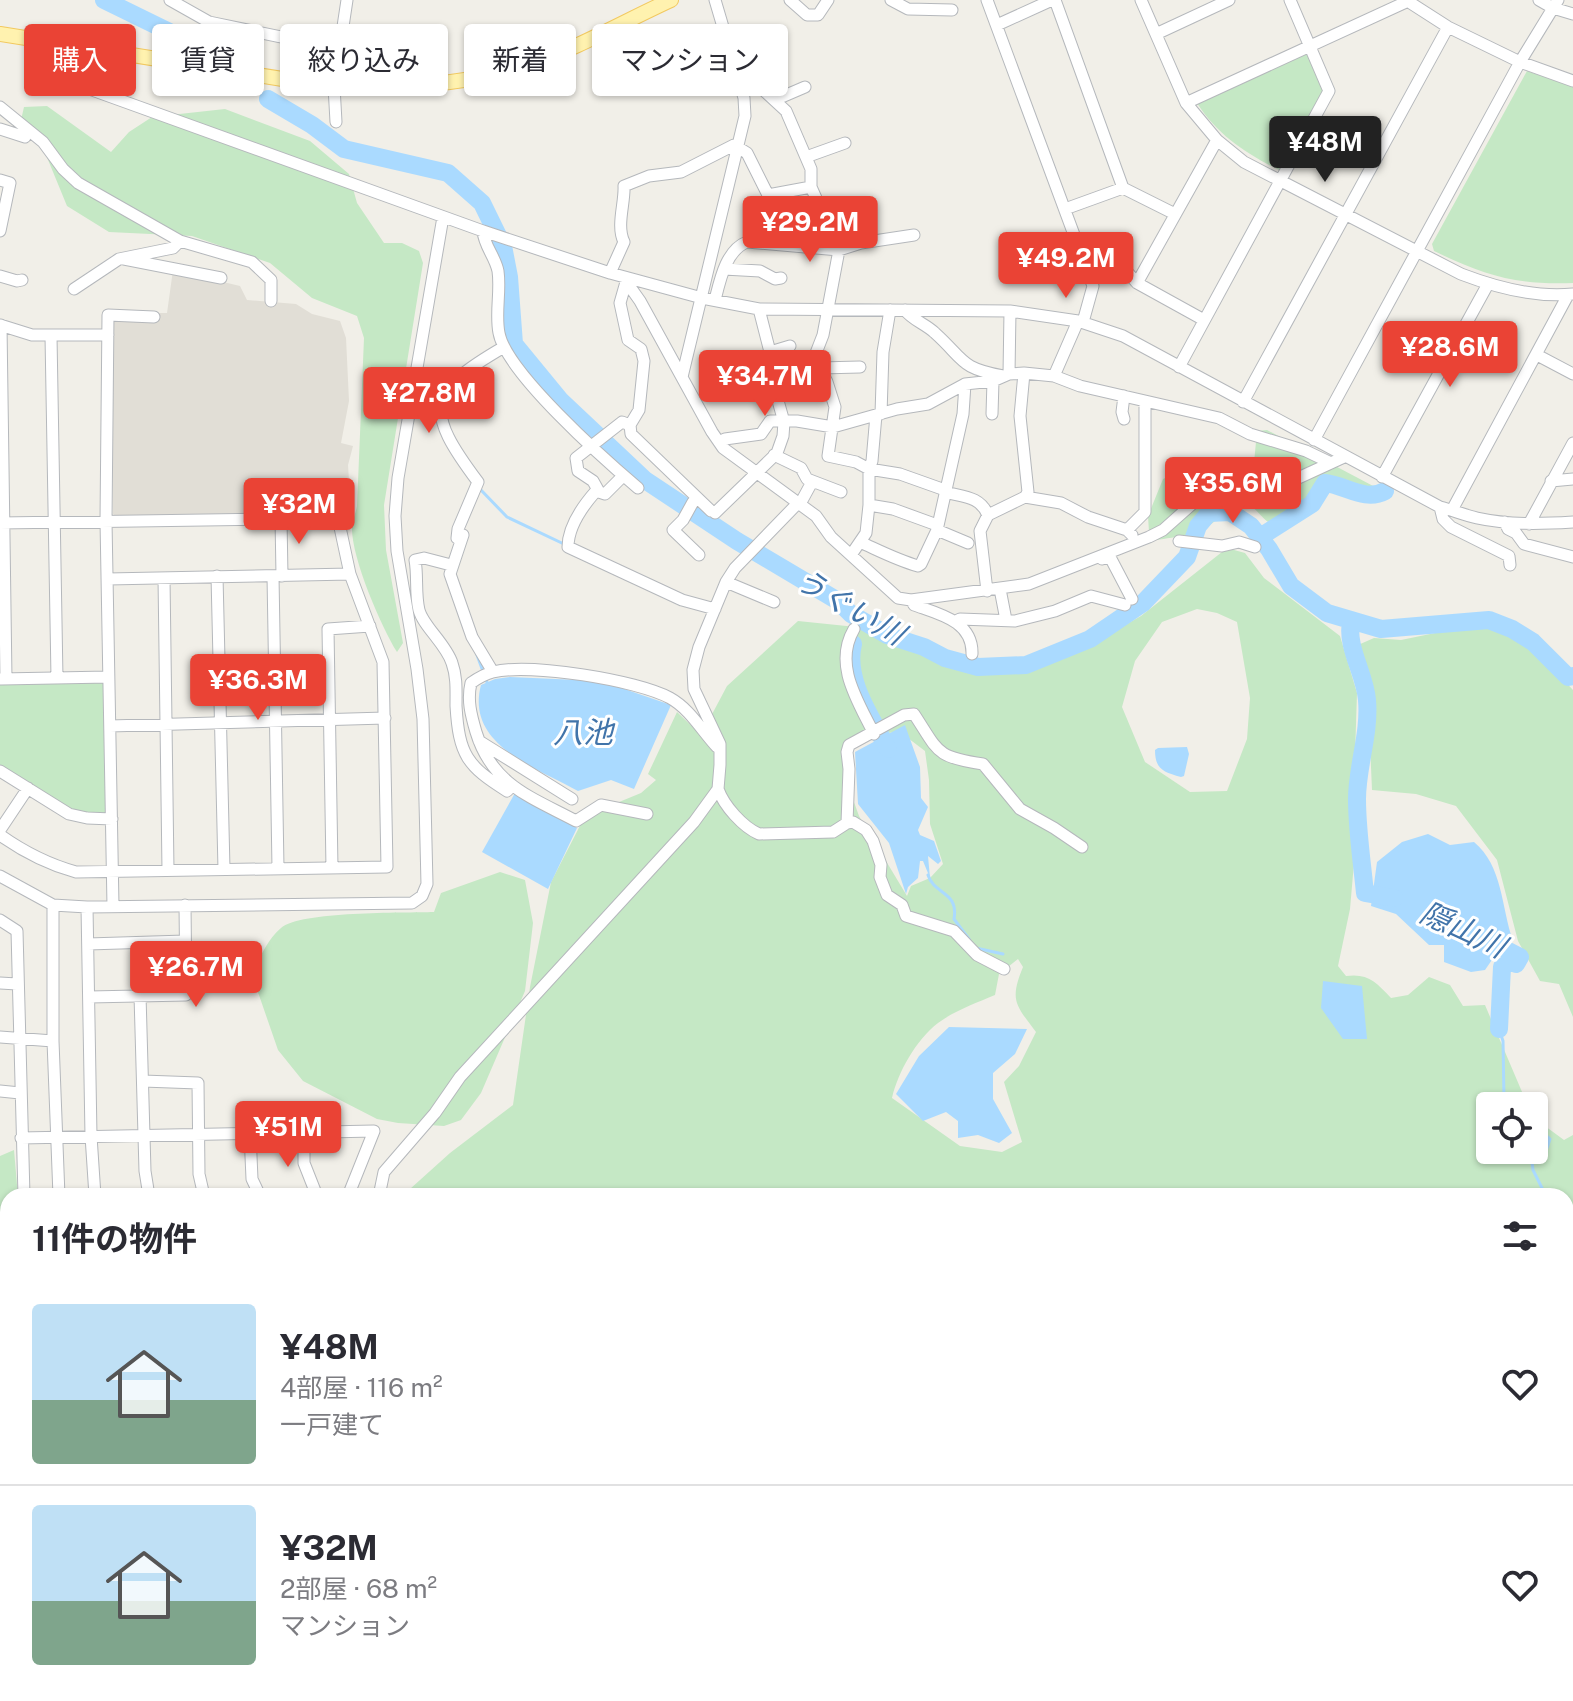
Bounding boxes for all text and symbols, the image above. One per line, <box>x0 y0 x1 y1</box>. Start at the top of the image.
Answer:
chip: 購入 <box>24 24 136 96</box>
chip: 賃貸 <box>152 24 264 96</box>
chip: 絞り込み <box>280 24 448 96</box>
chip: 新着 <box>464 24 576 96</box>
chip: マンション <box>592 24 788 96</box>
pin: ¥48M <box>1278 116 1372 184</box>
text: ¥48M <box>1287 126 1363 157</box>
pin: ¥29.2M <box>745 196 875 264</box>
text: ¥29.2M <box>761 206 859 237</box>
pin: ¥49.2M <box>1001 232 1131 300</box>
text: ¥49.2M <box>1016 242 1116 273</box>
pin: ¥28.6M <box>1385 321 1515 389</box>
text: ¥28.6M <box>1400 331 1500 362</box>
pin: ¥34.7M <box>700 350 830 418</box>
text: ¥34.7M <box>717 360 813 391</box>
pin: ¥27.8M <box>364 367 494 435</box>
text: ¥27.8M <box>381 377 477 408</box>
pin: ¥35.6M <box>1168 457 1298 525</box>
text: ¥35.6M <box>1183 467 1283 498</box>
pin: ¥32M <box>252 478 346 546</box>
text: ¥32M <box>262 488 336 519</box>
water label: うぐい川 <box>790 561 914 653</box>
pin: ¥36.3M <box>193 654 323 722</box>
text: ¥36.3M <box>208 664 308 695</box>
water label: 八池 <box>553 714 616 750</box>
water label: 隠山川 <box>1415 894 1515 966</box>
pin: ¥26.7M <box>131 941 261 1009</box>
text: ¥26.7M <box>148 951 244 982</box>
map controls <box>1476 1092 1548 1164</box>
button: locate <box>1476 1092 1548 1164</box>
pin: ¥51M <box>241 1101 335 1169</box>
text: ¥51M <box>253 1111 323 1142</box>
icon: filters <box>1498 1214 1542 1258</box>
text: 11件の物件 <box>32 1219 197 1259</box>
text: ¥48M <box>280 1327 379 1367</box>
icon: home <box>96 1336 192 1432</box>
icon: heart <box>1498 1362 1542 1406</box>
text: 4部屋 · 116 m² <box>280 1372 442 1403</box>
text: 一戸建て <box>280 1409 384 1440</box>
text: ¥32M <box>280 1528 378 1568</box>
icon: home <box>96 1537 192 1633</box>
icon: heart <box>1498 1563 1542 1607</box>
text: 2部屋 · 68 m² <box>280 1573 437 1604</box>
text: マンション <box>280 1610 410 1641</box>

